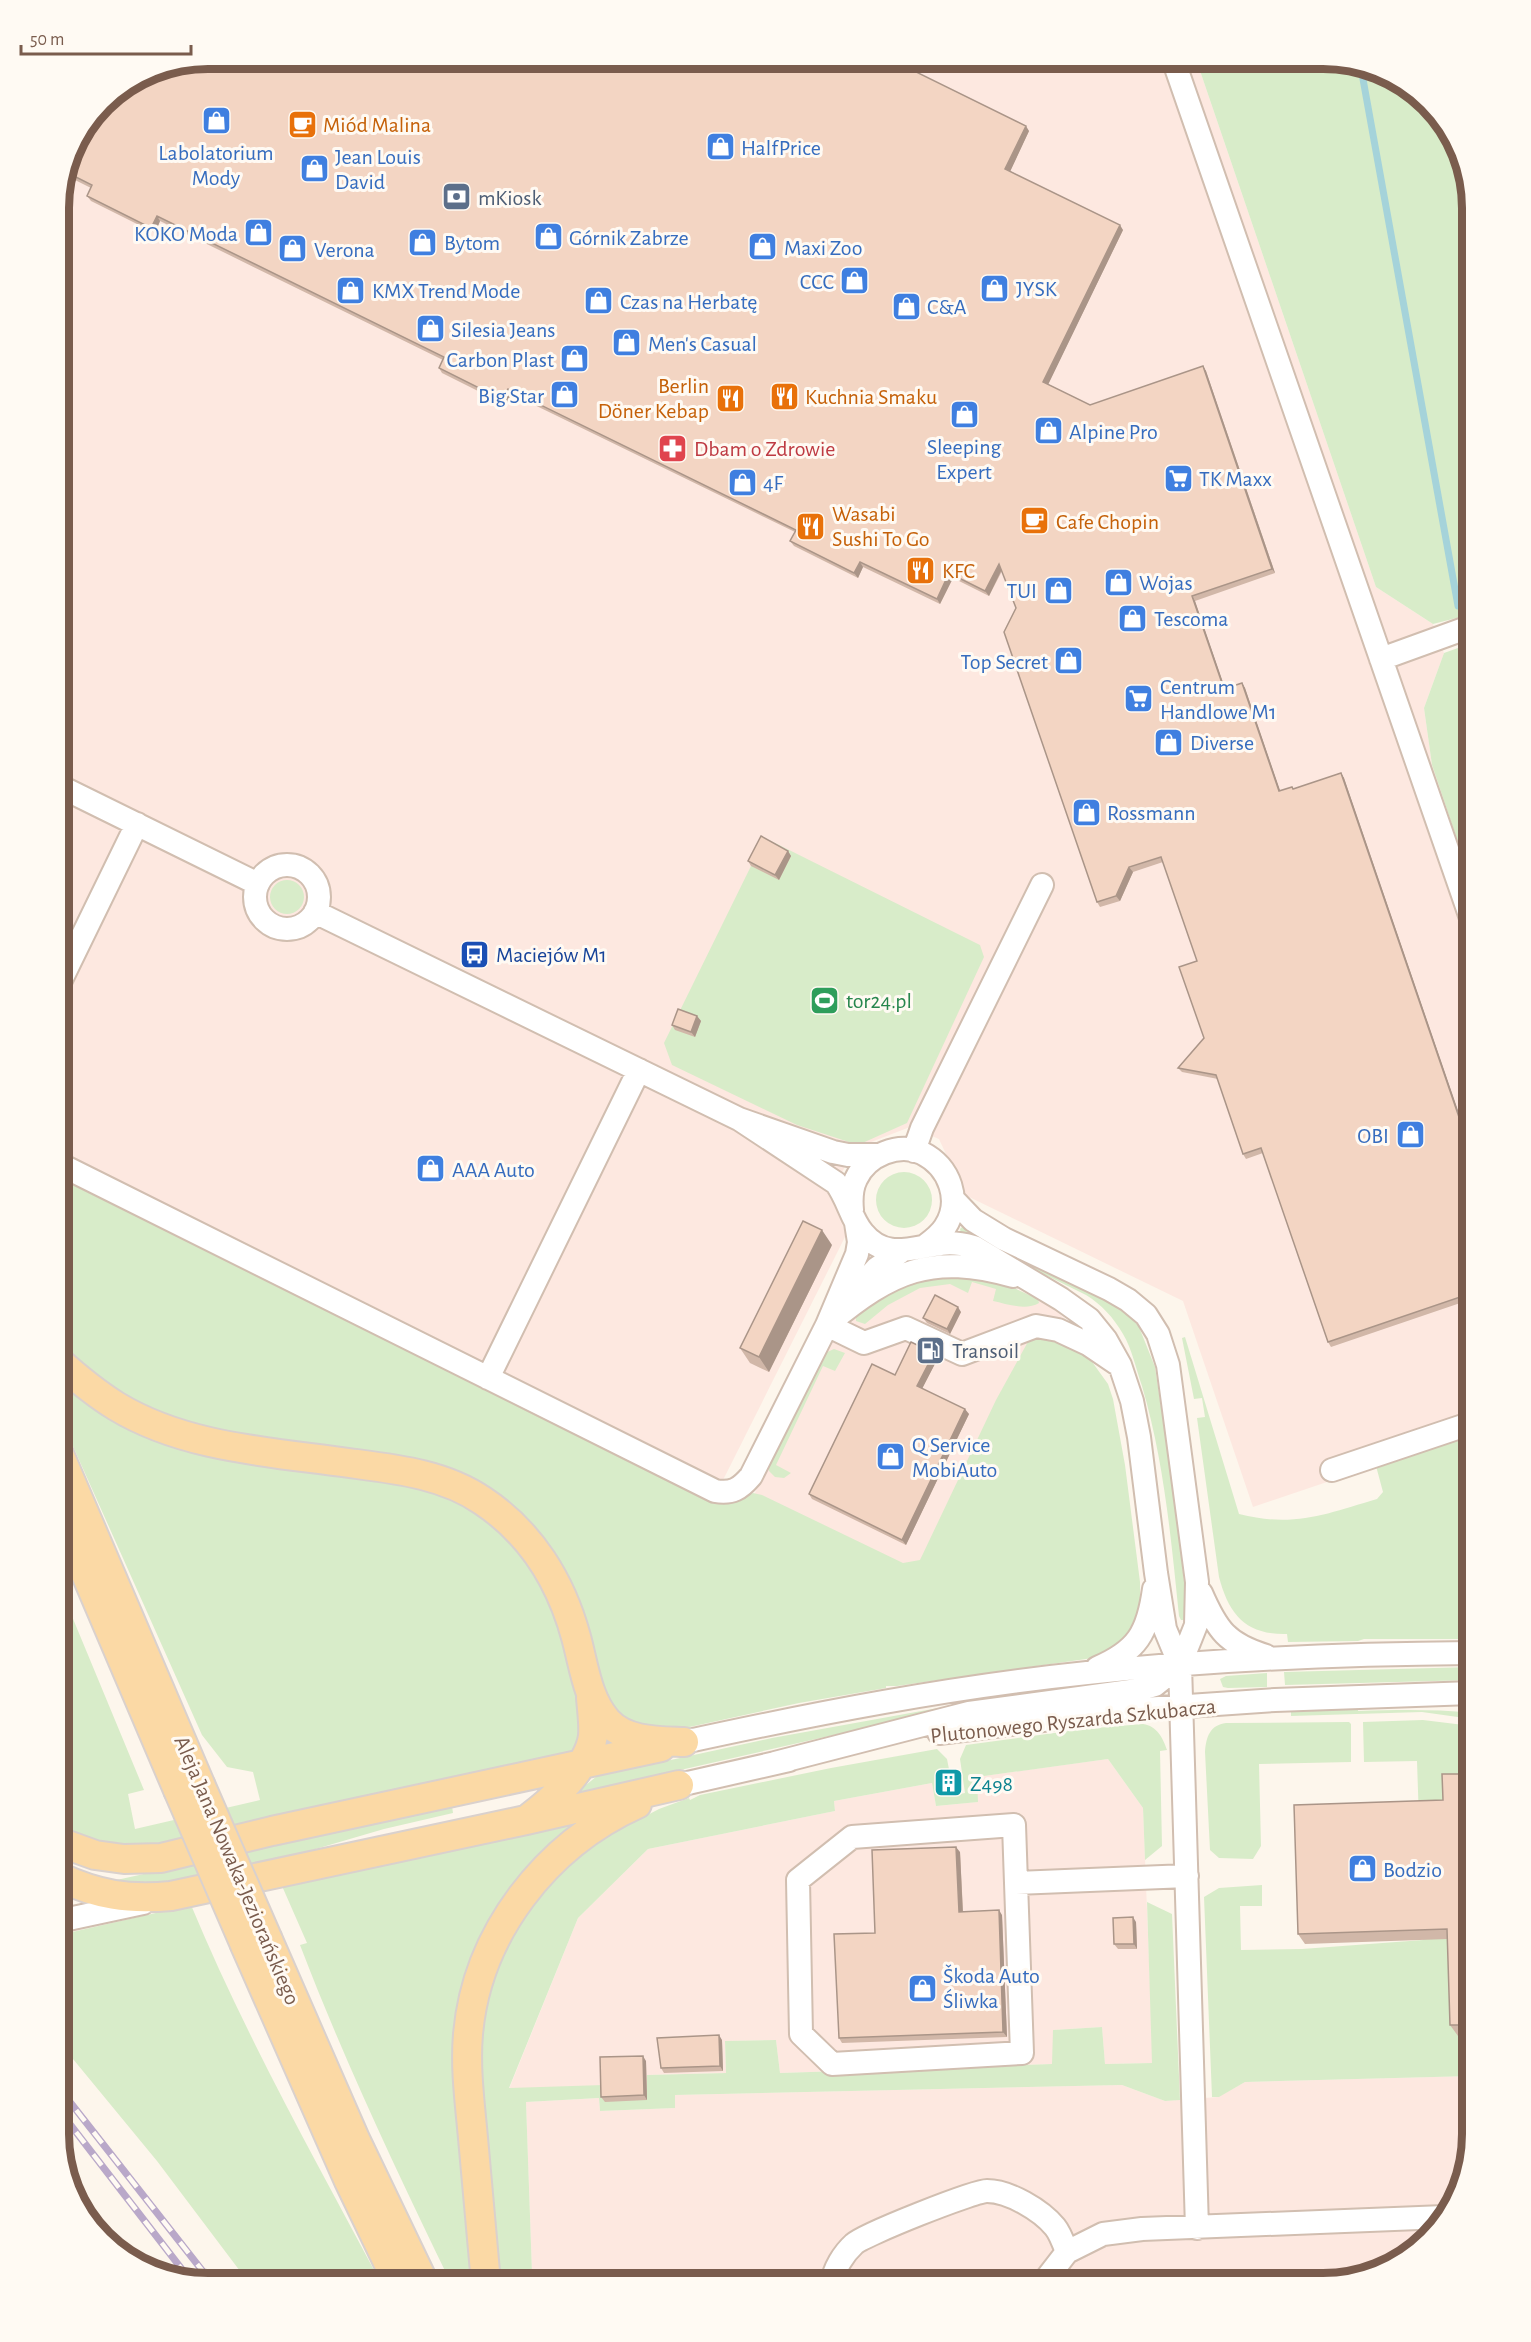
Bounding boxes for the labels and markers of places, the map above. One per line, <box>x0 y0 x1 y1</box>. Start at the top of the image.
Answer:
shop icon: Labolatorium Mody <box>200 104 232 136</box>
cafe icon: Miód Malina <box>286 108 318 140</box>
place label: Miód Malina <box>323 114 431 136</box>
shop icon: HalfPrice <box>704 131 736 163</box>
place label: HalfPrice <box>741 137 821 159</box>
place label: Labolatorium Mody <box>158 142 274 189</box>
place label: Jean Louis David <box>335 146 421 193</box>
shop icon: Jean Louis David <box>298 153 330 185</box>
bank icon: mKiosk <box>441 181 473 213</box>
place label: mKiosk <box>478 187 542 209</box>
shop icon: KOKO Moda <box>243 217 275 249</box>
shop icon: Górnik Zabrze <box>532 221 564 253</box>
place label: KOKO Moda <box>134 223 238 245</box>
shop icon: Bytom <box>407 226 439 258</box>
place label: Górnik Zabrze <box>569 227 689 249</box>
shop icon: Maxi Zoo <box>747 231 779 263</box>
place label: Bytom <box>444 232 500 254</box>
shop icon: Verona <box>277 233 309 265</box>
place label: Maxi Zoo <box>784 237 862 259</box>
place label: Verona <box>314 239 375 261</box>
shop icon: CCC <box>839 265 871 297</box>
place label: CCC <box>800 271 834 293</box>
shop icon: JYSK <box>979 272 1011 304</box>
shop icon: KMX Trend Mode <box>335 274 367 306</box>
place label: JYSK <box>1016 278 1058 300</box>
place label: KMX Trend Mode <box>372 280 520 302</box>
shop icon: Czas na Herbatę <box>583 285 615 317</box>
shop icon: C&A <box>890 290 922 322</box>
place label: Czas na Herbatę <box>620 291 757 313</box>
place label: C&A <box>927 296 967 318</box>
shop icon: Silesia Jeans <box>414 313 446 345</box>
place label: Silesia Jeans <box>451 319 556 341</box>
shop icon: Men's Casual <box>611 327 643 359</box>
place label: Men's Casual <box>648 333 757 355</box>
shop icon: Carbon Plast <box>559 343 591 375</box>
place label: Carbon Plast <box>446 349 554 371</box>
place label: Berlin Döner Kebap <box>598 375 709 422</box>
shop icon: Big Star <box>549 379 581 411</box>
restaurant icon: Kuchnia Smaku <box>768 380 800 412</box>
restaurant icon: Berlin Döner Kebap <box>714 382 746 414</box>
place label: Big Star <box>478 385 544 407</box>
place label: Kuchnia Smaku <box>805 386 937 408</box>
shop icon: Sleeping Expert <box>948 398 980 430</box>
shop icon: Alpine Pro <box>1032 415 1064 447</box>
place label: Alpine Pro <box>1069 421 1158 443</box>
pharmacy icon: Dbam o Zdrowie <box>657 432 689 464</box>
place label: Sleeping Expert <box>927 436 1002 483</box>
place label: Dbam o Zdrowie <box>694 438 835 460</box>
supermarket icon: TK Maxx <box>1162 462 1194 494</box>
shop icon: 4F <box>726 466 758 498</box>
place label: TK Maxx <box>1199 468 1272 490</box>
place label: 4F <box>763 472 784 494</box>
place label: Wasabi Sushi To Go <box>832 503 929 550</box>
cafe icon: Cafe Chopin <box>1019 505 1051 537</box>
restaurant icon: Wasabi Sushi To Go <box>795 510 827 542</box>
place label: Cafe Chopin <box>1056 511 1159 533</box>
restaurant icon: KFC <box>905 554 937 586</box>
place label: KFC <box>942 560 975 582</box>
shop icon: Wojas <box>1102 566 1134 598</box>
place label: Wojas <box>1139 572 1193 594</box>
shop icon: TUI <box>1042 574 1074 606</box>
place label: TUI <box>1007 580 1037 602</box>
shop icon: Tescoma <box>1117 602 1149 634</box>
place label: Tescoma <box>1154 608 1228 630</box>
shop icon: Top Secret <box>1053 645 1085 677</box>
place label: Top Secret <box>960 651 1048 673</box>
place label: Centrum Handlowe M1 <box>1160 676 1276 723</box>
supermarket icon: Centrum Handlowe M1 <box>1123 683 1155 715</box>
shop icon: Diverse <box>1153 726 1185 758</box>
place label: Diverse <box>1190 732 1254 754</box>
shop icon: Rossmann <box>1070 796 1102 828</box>
place label: Rossmann <box>1107 802 1196 824</box>
bus stop icon: Maciejów M1 <box>459 938 491 970</box>
place label: Maciejów M1 <box>496 944 607 966</box>
sports icon: tor24.pl <box>809 984 841 1016</box>
place label: tor24.pl <box>846 990 912 1012</box>
shop icon: OBI <box>1394 1119 1426 1151</box>
place label: OBI <box>1357 1125 1389 1147</box>
shop icon: AAA Auto <box>415 1153 447 1185</box>
place label: AAA Auto <box>452 1159 535 1181</box>
fuel station icon: Transoil <box>915 1334 947 1366</box>
place label: Transoil <box>952 1340 1019 1362</box>
place label: Q Service MobiAuto <box>912 1434 997 1481</box>
shop icon: Q Service MobiAuto <box>875 1441 907 1473</box>
building icon: Z498 <box>933 1767 965 1799</box>
place label: Z498 <box>970 1773 1013 1795</box>
shop icon: Bodzio <box>1346 1853 1378 1885</box>
place label: Bodzio <box>1383 1859 1442 1881</box>
place label: Škoda Auto Śliwka <box>943 1964 1040 2012</box>
shop icon: Škoda Auto Śliwka <box>906 1972 938 2004</box>

